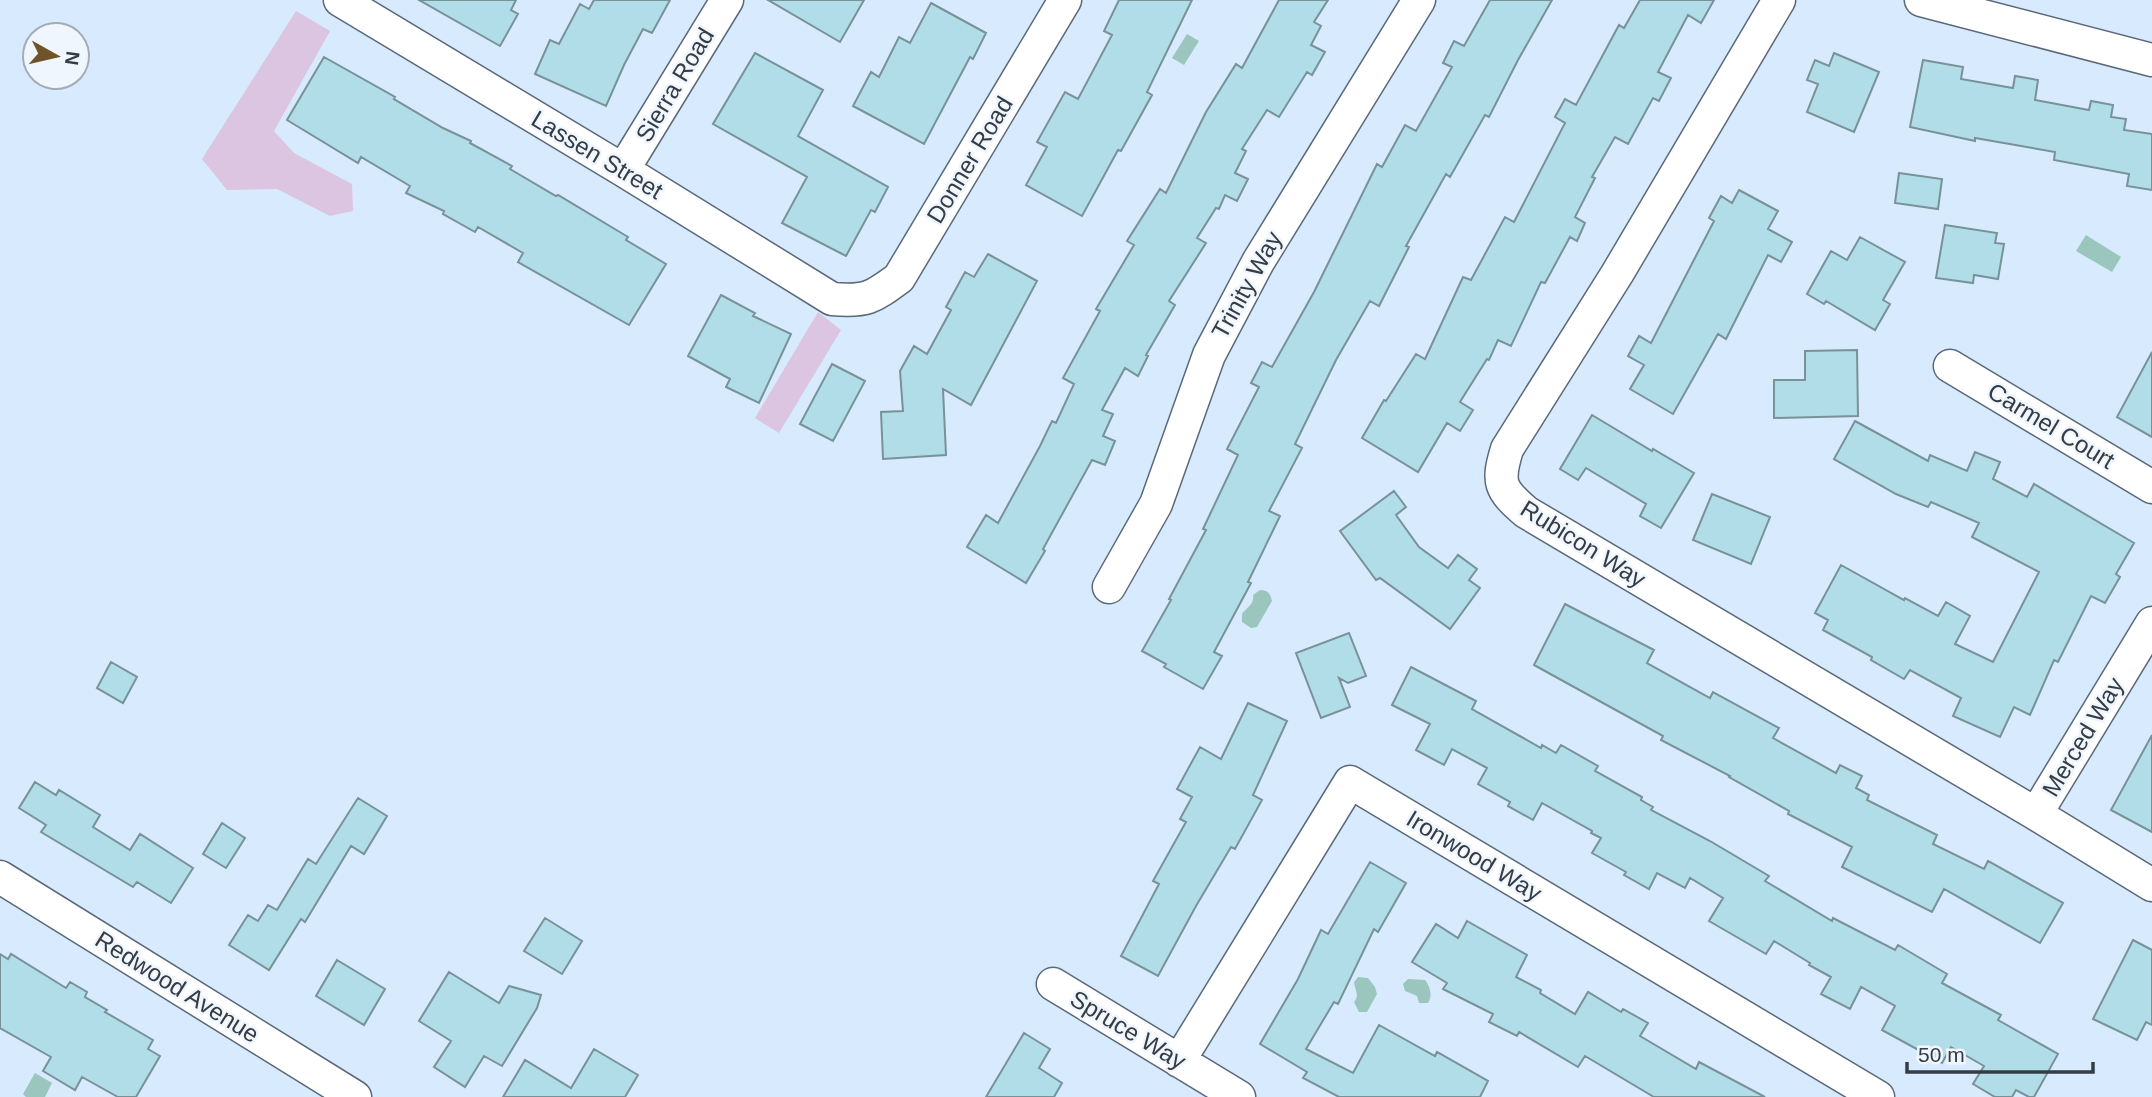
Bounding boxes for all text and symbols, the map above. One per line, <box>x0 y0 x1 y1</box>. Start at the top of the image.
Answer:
north arrow <box>21 21 91 91</box>
street label: Sierra Road <box>630 23 719 147</box>
text: N <box>61 50 84 67</box>
street label: Donner Road <box>921 92 1018 228</box>
street label: Lassen Street <box>527 105 668 204</box>
street label: Trinity Way <box>1206 227 1287 343</box>
street label: Carmel Court <box>1983 377 2120 474</box>
street label: Rubicon Way <box>1516 495 1651 593</box>
street label: Merced Way <box>2037 672 2129 801</box>
street label: Ironwood Way <box>1402 805 1547 906</box>
street label: Redwood Avenue <box>91 925 264 1048</box>
street label: Spruce Way <box>1066 985 1191 1075</box>
scale bar <box>1907 1030 2092 1074</box>
text: 50 m <box>1918 1043 1965 1066</box>

